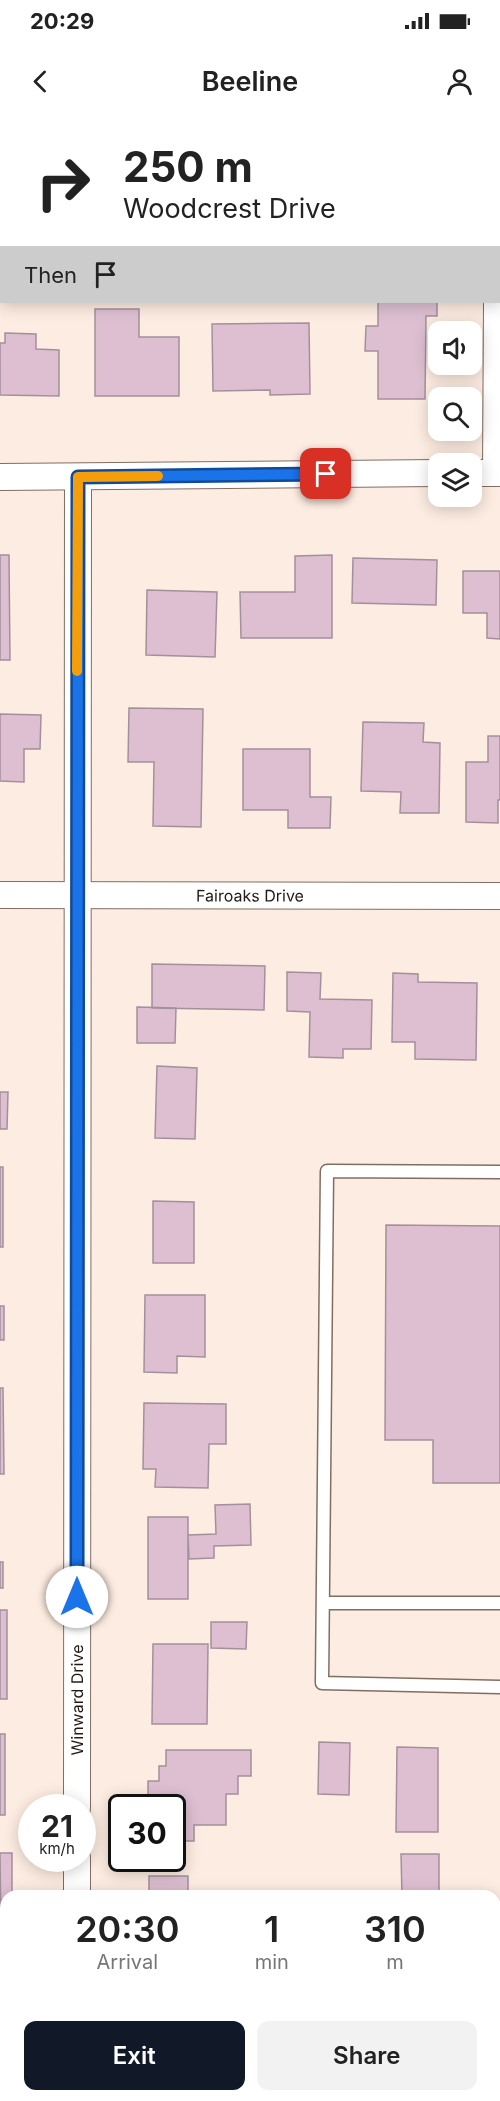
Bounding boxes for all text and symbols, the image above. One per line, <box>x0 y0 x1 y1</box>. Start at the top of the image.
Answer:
text: 20:29 <box>30 8 94 34</box>
icon: back <box>24 65 57 98</box>
text: Beeline <box>202 65 298 98</box>
icon: person <box>443 65 476 98</box>
text: 250 m <box>123 141 253 192</box>
icon: right <box>24 144 102 222</box>
text: Woodcrest Drive <box>123 192 336 225</box>
icon: arrive <box>89 258 122 291</box>
text: Then <box>24 262 77 288</box>
map controls <box>428 321 482 507</box>
button: sound <box>428 321 482 375</box>
button: search <box>428 387 482 441</box>
pin <box>300 448 351 499</box>
button: layers <box>428 453 482 507</box>
icon: arrive <box>309 457 342 490</box>
street label: Fairoaks Drive <box>196 885 304 906</box>
position arrow <box>45 1565 109 1629</box>
street label: Winward Drive <box>67 1645 87 1755</box>
speed limit sign: 30 <box>108 1794 186 1872</box>
text: 21 <box>41 1808 73 1844</box>
text: km/h <box>39 1839 75 1858</box>
text: 20:30 <box>75 1907 179 1951</box>
text: 1 <box>264 1907 279 1951</box>
text: 310 <box>364 1907 426 1951</box>
text: Arrival <box>97 1950 158 1974</box>
text: min <box>255 1950 289 1974</box>
text: m <box>386 1950 404 1974</box>
button: Exit <box>24 2021 245 2090</box>
button: Share <box>257 2021 477 2090</box>

